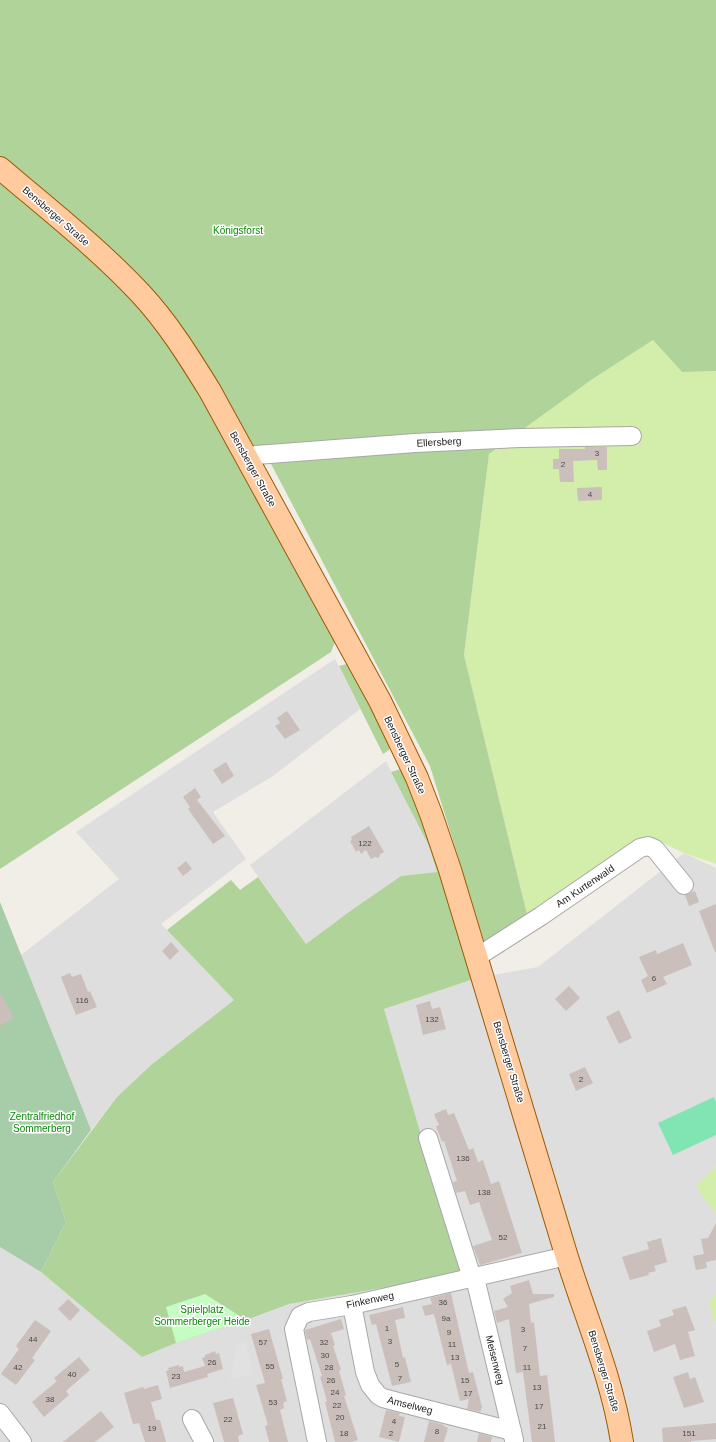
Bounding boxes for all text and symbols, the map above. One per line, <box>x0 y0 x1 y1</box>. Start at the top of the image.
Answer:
street label: Bensberger Straße <box>21 184 92 248</box>
park label: Königsforst <box>213 225 263 236</box>
street label: Bensberger Straße <box>228 429 279 509</box>
street label: Ellersberg <box>416 435 462 449</box>
house number: 3 <box>595 449 600 458</box>
house number: 2 <box>561 460 566 469</box>
house number: 4 <box>588 490 593 499</box>
street label: Bensberger Straße <box>382 714 428 796</box>
house number: 122 <box>358 839 372 848</box>
street label: Am Kurtenwald <box>554 862 616 910</box>
house number: 6 <box>652 974 657 983</box>
house number: 116 <box>76 996 89 1005</box>
house number: 132 <box>425 1015 439 1024</box>
street label: Bensberger Straße <box>491 1020 527 1104</box>
house number: 2 <box>579 1075 584 1084</box>
park label: Zentralfriedhof Sommerberg <box>10 1111 74 1134</box>
house number: 136 <box>456 1154 470 1163</box>
house number: 138 <box>477 1188 491 1197</box>
house number: 52 <box>499 1233 508 1242</box>
street label: Finkenweg <box>345 1290 395 1310</box>
house number: 36 <box>439 1298 448 1307</box>
park label: Spielplatz Sommerberger Heide <box>154 1304 250 1327</box>
house number: 9a <box>442 1314 451 1323</box>
house number: 1 <box>385 1324 390 1333</box>
house number: 3 <box>521 1325 526 1334</box>
house number: 9 <box>447 1328 452 1337</box>
street label: Bensberger Straße <box>586 1329 622 1413</box>
street label: Meisenweg <box>484 1334 506 1386</box>
house number: 44 <box>29 1335 38 1344</box>
house number: 3 <box>388 1337 393 1346</box>
house number: 57 <box>259 1338 268 1347</box>
house number: 32 <box>320 1338 329 1347</box>
house number: 11 <box>448 1340 457 1349</box>
house number: 7 <box>523 1344 528 1353</box>
house number: 30 <box>321 1351 330 1360</box>
house number: 13 <box>451 1353 460 1362</box>
house number: 26 <box>208 1358 217 1367</box>
house number: 5 <box>395 1360 400 1369</box>
house number: 55 <box>266 1362 275 1371</box>
house number: 42 <box>14 1363 23 1372</box>
house number: 28 <box>325 1363 334 1372</box>
house number: 11 <box>523 1363 532 1372</box>
house number: 40 <box>68 1370 77 1379</box>
house number: 23 <box>172 1372 181 1381</box>
house number: 7 <box>398 1374 403 1383</box>
house number: 26 <box>327 1376 336 1385</box>
house number: 15 <box>461 1376 470 1385</box>
house number: 13 <box>533 1383 542 1392</box>
house number: 24 <box>331 1388 340 1397</box>
house number: 17 <box>464 1389 473 1398</box>
street label: Amselweg <box>386 1394 434 1416</box>
house number: 38 <box>46 1395 55 1404</box>
house number: 53 <box>269 1398 278 1407</box>
house number: 22 <box>333 1401 342 1410</box>
house number: 17 <box>535 1402 544 1411</box>
house number: 20 <box>336 1413 345 1422</box>
house number: 22 <box>224 1415 233 1424</box>
house number: 4 <box>392 1417 397 1426</box>
house number: 21 <box>538 1422 547 1431</box>
house number: 19 <box>148 1424 157 1433</box>
house number: 8 <box>435 1427 440 1436</box>
house number: 18 <box>340 1429 349 1438</box>
house number: 2 <box>389 1429 394 1438</box>
house number: 151 <box>682 1429 696 1438</box>

